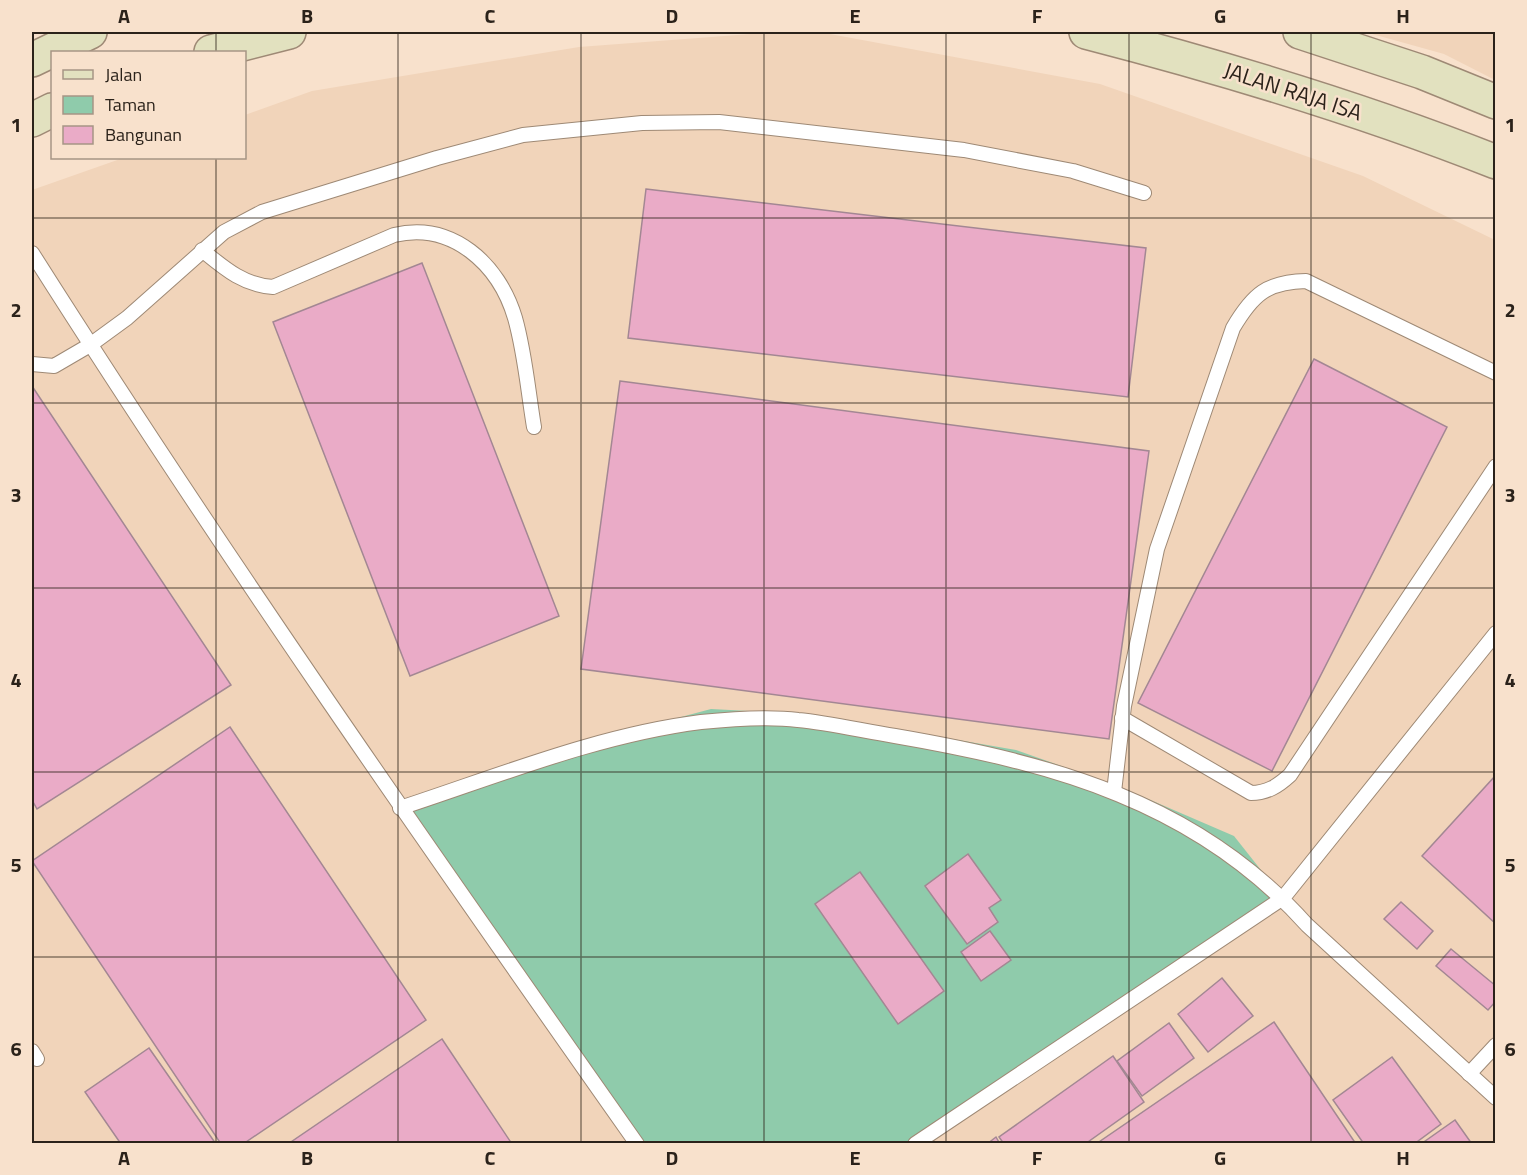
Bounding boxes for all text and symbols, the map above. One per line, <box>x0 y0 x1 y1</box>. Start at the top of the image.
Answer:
text: A <box>118 0 130 31</box>
text: B <box>301 0 313 31</box>
text: C <box>485 0 496 31</box>
text: D <box>666 0 678 31</box>
text: E <box>849 0 861 31</box>
text: F <box>1032 0 1043 31</box>
text: G <box>1214 0 1226 31</box>
text: H <box>1396 0 1410 31</box>
legend <box>51 51 246 159</box>
street label: JALAN RAJA ISA <box>1219 53 1367 129</box>
text: Jalan <box>105 61 142 88</box>
text: Taman <box>105 91 156 118</box>
text: 1 <box>10 109 22 140</box>
text: 1 <box>1504 109 1516 140</box>
text: Bangunan <box>105 121 182 148</box>
text: 2 <box>10 294 22 325</box>
text: 2 <box>1504 294 1516 325</box>
text: 3 <box>10 479 22 510</box>
text: 3 <box>1504 479 1516 510</box>
text: 4 <box>10 664 22 695</box>
text: 4 <box>1504 664 1516 695</box>
text: 5 <box>10 849 22 880</box>
text: 5 <box>1504 849 1516 880</box>
text: 6 <box>10 1033 22 1064</box>
text: 6 <box>1504 1033 1516 1064</box>
text: A <box>118 1142 130 1173</box>
text: B <box>301 1142 313 1173</box>
text: C <box>485 1142 496 1173</box>
text: D <box>666 1142 678 1173</box>
text: E <box>849 1142 861 1173</box>
text: F <box>1032 1142 1043 1173</box>
text: G <box>1214 1142 1226 1173</box>
text: H <box>1396 1142 1410 1173</box>

